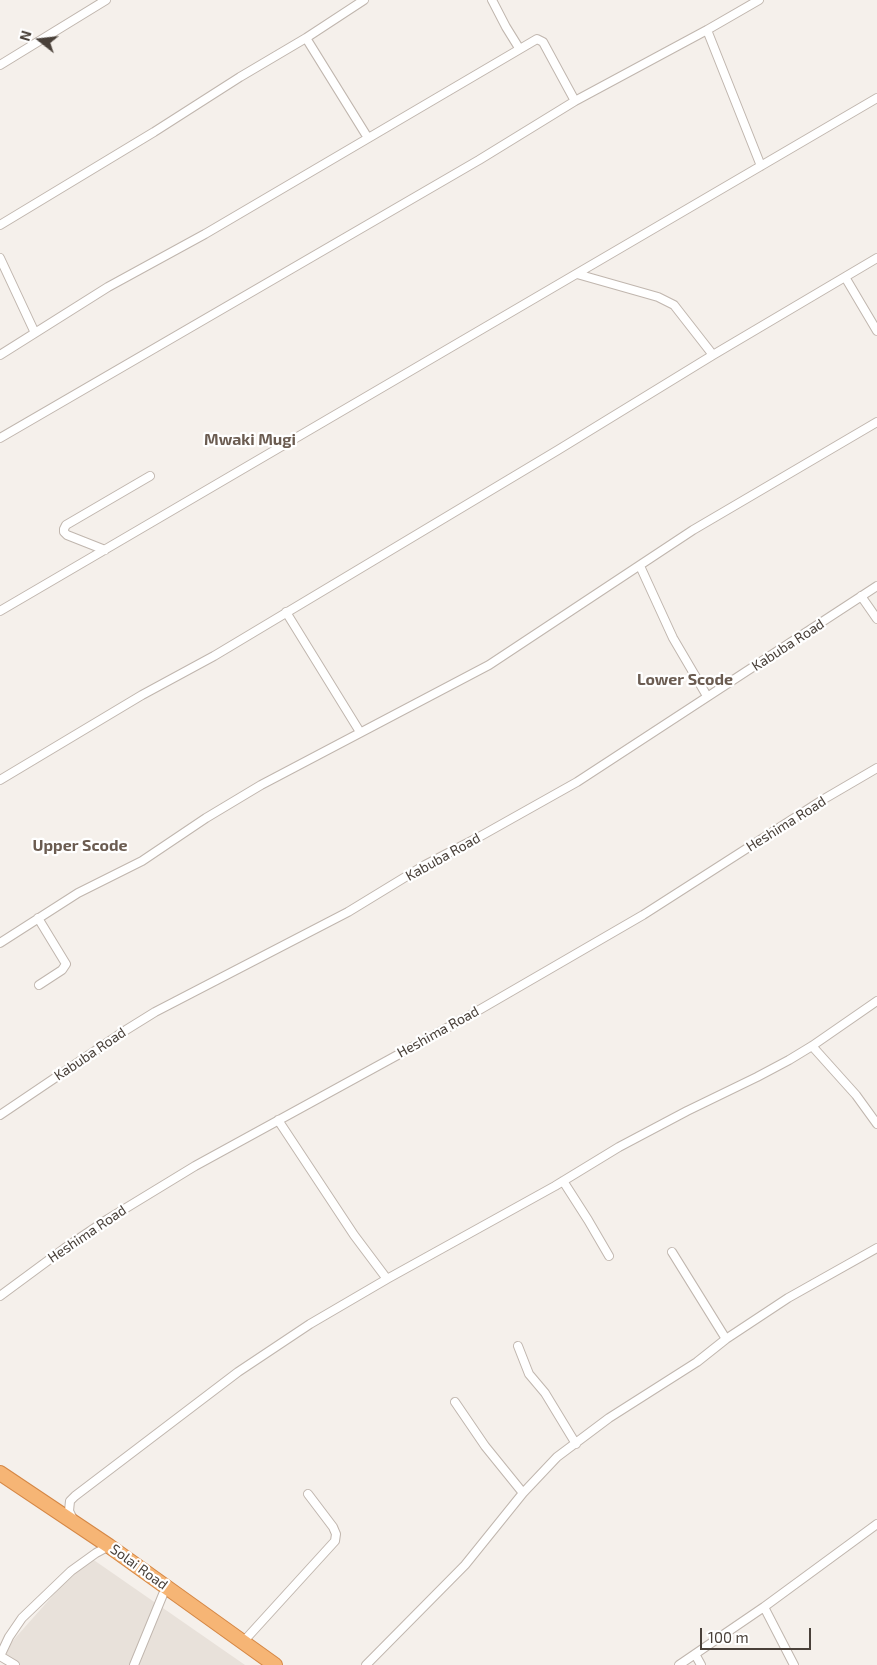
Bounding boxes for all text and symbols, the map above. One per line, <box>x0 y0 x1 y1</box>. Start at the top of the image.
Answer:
north arrow <box>15 15 65 65</box>
text: N <box>16 29 35 43</box>
district label: Mwaki Mugi <box>204 430 296 450</box>
street label: Kabuba Road <box>749 615 827 675</box>
district label: Lower Scode <box>637 670 733 690</box>
street label: Heshima Road <box>743 793 829 855</box>
street label: Kabuba Road <box>403 830 483 884</box>
district label: Upper Scode <box>33 836 127 856</box>
street label: Heshima Road <box>394 1003 482 1061</box>
street label: Kabuba Road <box>51 1024 129 1084</box>
street label: Heshima Road <box>45 1202 129 1266</box>
street label: Solai Road <box>107 1541 171 1593</box>
scale bar <box>702 1618 813 1650</box>
text: 100 m <box>708 1628 749 1646</box>

